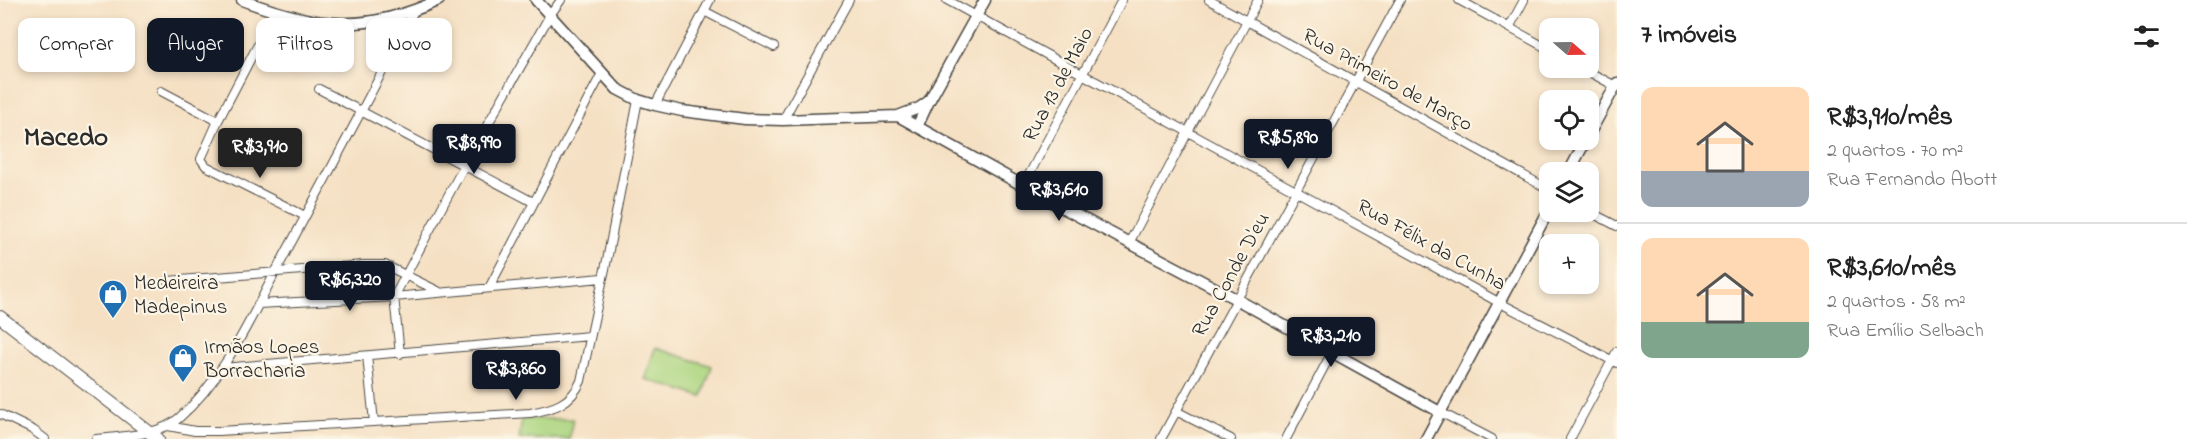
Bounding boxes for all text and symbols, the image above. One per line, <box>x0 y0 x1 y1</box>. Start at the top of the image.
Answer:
text: 7 imóveis <box>1641 17 1737 55</box>
chip: Comprar <box>18 18 135 72</box>
chip: Alugar <box>147 18 244 72</box>
chip: Filtros <box>256 18 354 72</box>
chip: Novo <box>366 18 452 72</box>
north arrow <box>1539 18 1599 78</box>
map controls <box>1539 18 1599 294</box>
icon: filters <box>2130 20 2163 53</box>
street label: Rua Primeiro de Março <box>1296 21 1478 140</box>
street label: Rua 13 de Maio <box>1016 22 1102 148</box>
button: locate <box>1539 90 1599 150</box>
text: R$3,910/mês <box>1827 99 1953 137</box>
icon: home <box>1689 111 1761 183</box>
district label: Macedo <box>24 119 108 158</box>
pin: R$5,890 <box>1233 119 1343 170</box>
pin: R$8,990 <box>419 124 529 175</box>
text: R$5,890 <box>1258 124 1318 153</box>
pin: R$3,910 <box>205 128 315 179</box>
text: R$8,990 <box>447 129 501 158</box>
text: R$3,910 <box>232 133 288 162</box>
text: 2 quartos · 70 m² <box>1827 137 1964 166</box>
button: layers <box>1539 162 1599 222</box>
text: Rua Fernando Abott <box>1827 166 1997 195</box>
pin: R$3,610 <box>1004 171 1114 222</box>
text: R$3,610 <box>1030 176 1088 205</box>
street label: Rua Félix da Cunha <box>1351 192 1511 299</box>
street label: Rua Conde D'eu <box>1185 207 1278 343</box>
button: + <box>1539 234 1599 294</box>
text: R$3,610/mês <box>1827 250 1956 288</box>
pin: R$6,320 <box>295 261 405 312</box>
icon: home <box>1689 262 1761 334</box>
text: R$6,320 <box>319 266 381 295</box>
place label: Medeireira Madepinus <box>134 269 228 323</box>
shop icon: Medeireira Madepinus <box>97 278 129 320</box>
text: 2 quartos · 58 m² <box>1827 288 1966 317</box>
pin: R$3,210 <box>1276 317 1386 368</box>
text: Rua Emílio Selbach <box>1827 317 1984 346</box>
text: R$3,210 <box>1301 322 1361 351</box>
place label: Irmãos Lopes Borracharia <box>203 333 319 387</box>
shop icon: Irmãos Lopes Borracharia <box>167 342 199 384</box>
pin: R$3,860 <box>461 350 571 401</box>
text: R$3,860 <box>486 355 546 384</box>

